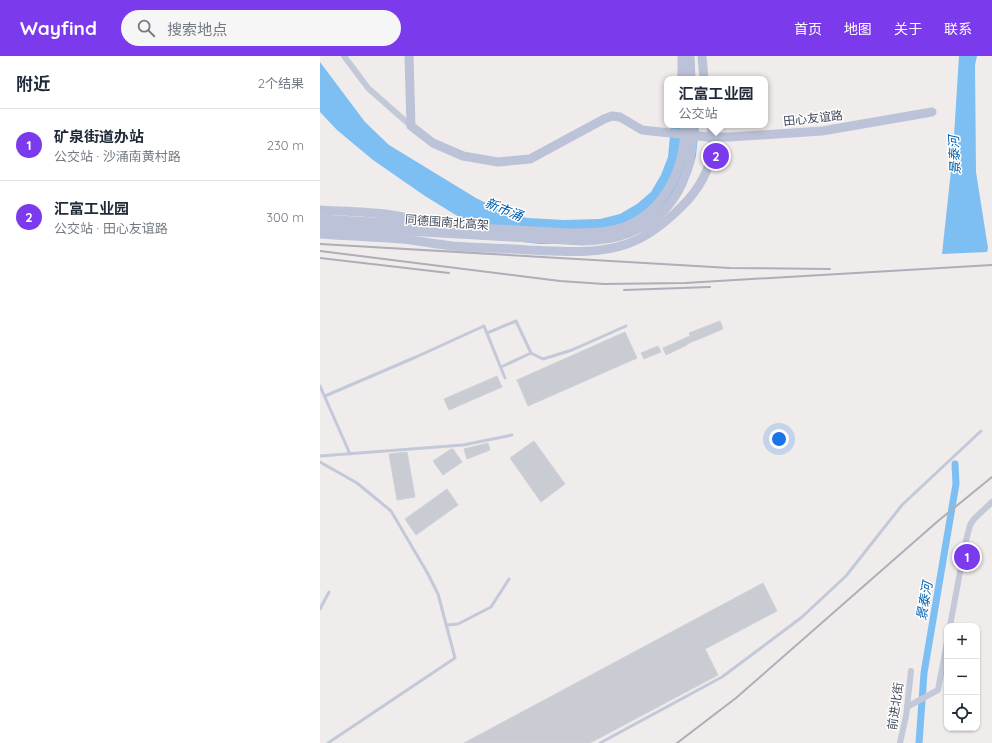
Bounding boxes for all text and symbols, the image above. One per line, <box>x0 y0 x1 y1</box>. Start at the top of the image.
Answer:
search box <box>121 10 401 46</box>
text: Wayfind <box>20 16 97 40</box>
icon: search <box>135 17 157 39</box>
text: 搜索地点 <box>167 20 227 39</box>
text: 首页 <box>794 20 822 38</box>
text: 地图 <box>844 20 872 38</box>
text: 关于 <box>894 20 922 38</box>
text: 联系 <box>944 20 972 38</box>
text: 附近 <box>16 73 50 94</box>
text: 2个结果 <box>258 75 304 91</box>
popup <box>664 76 768 128</box>
text: 汇富工业园 <box>678 84 754 103</box>
text: 公交站 <box>678 105 718 121</box>
street label: 田心友谊路 <box>782 107 844 129</box>
text: 矿泉街道办站 <box>54 127 144 146</box>
water label: 景泰河 <box>945 132 963 175</box>
text: 1 <box>26 137 32 153</box>
text: 230 m <box>267 137 304 153</box>
pin: 2 <box>703 141 729 171</box>
text: 公交站 · 沙涌南黄村路 <box>54 148 181 164</box>
water label: 新市涌 <box>483 194 527 224</box>
text: 汇富工业园 <box>54 199 129 218</box>
text: 2 <box>25 209 33 225</box>
text: 300 m <box>266 209 304 225</box>
street label: 同德围南北高架 <box>405 212 489 232</box>
text: 公交站 · 田心友谊路 <box>54 220 168 236</box>
your location <box>769 429 789 449</box>
pin: 1 <box>954 542 980 572</box>
water label: 景泰河 <box>913 577 936 622</box>
map controls <box>944 623 980 731</box>
button: + <box>944 623 980 659</box>
button: − <box>944 659 980 695</box>
street label: 前进北街 <box>884 681 906 731</box>
button: locate <box>944 695 980 731</box>

